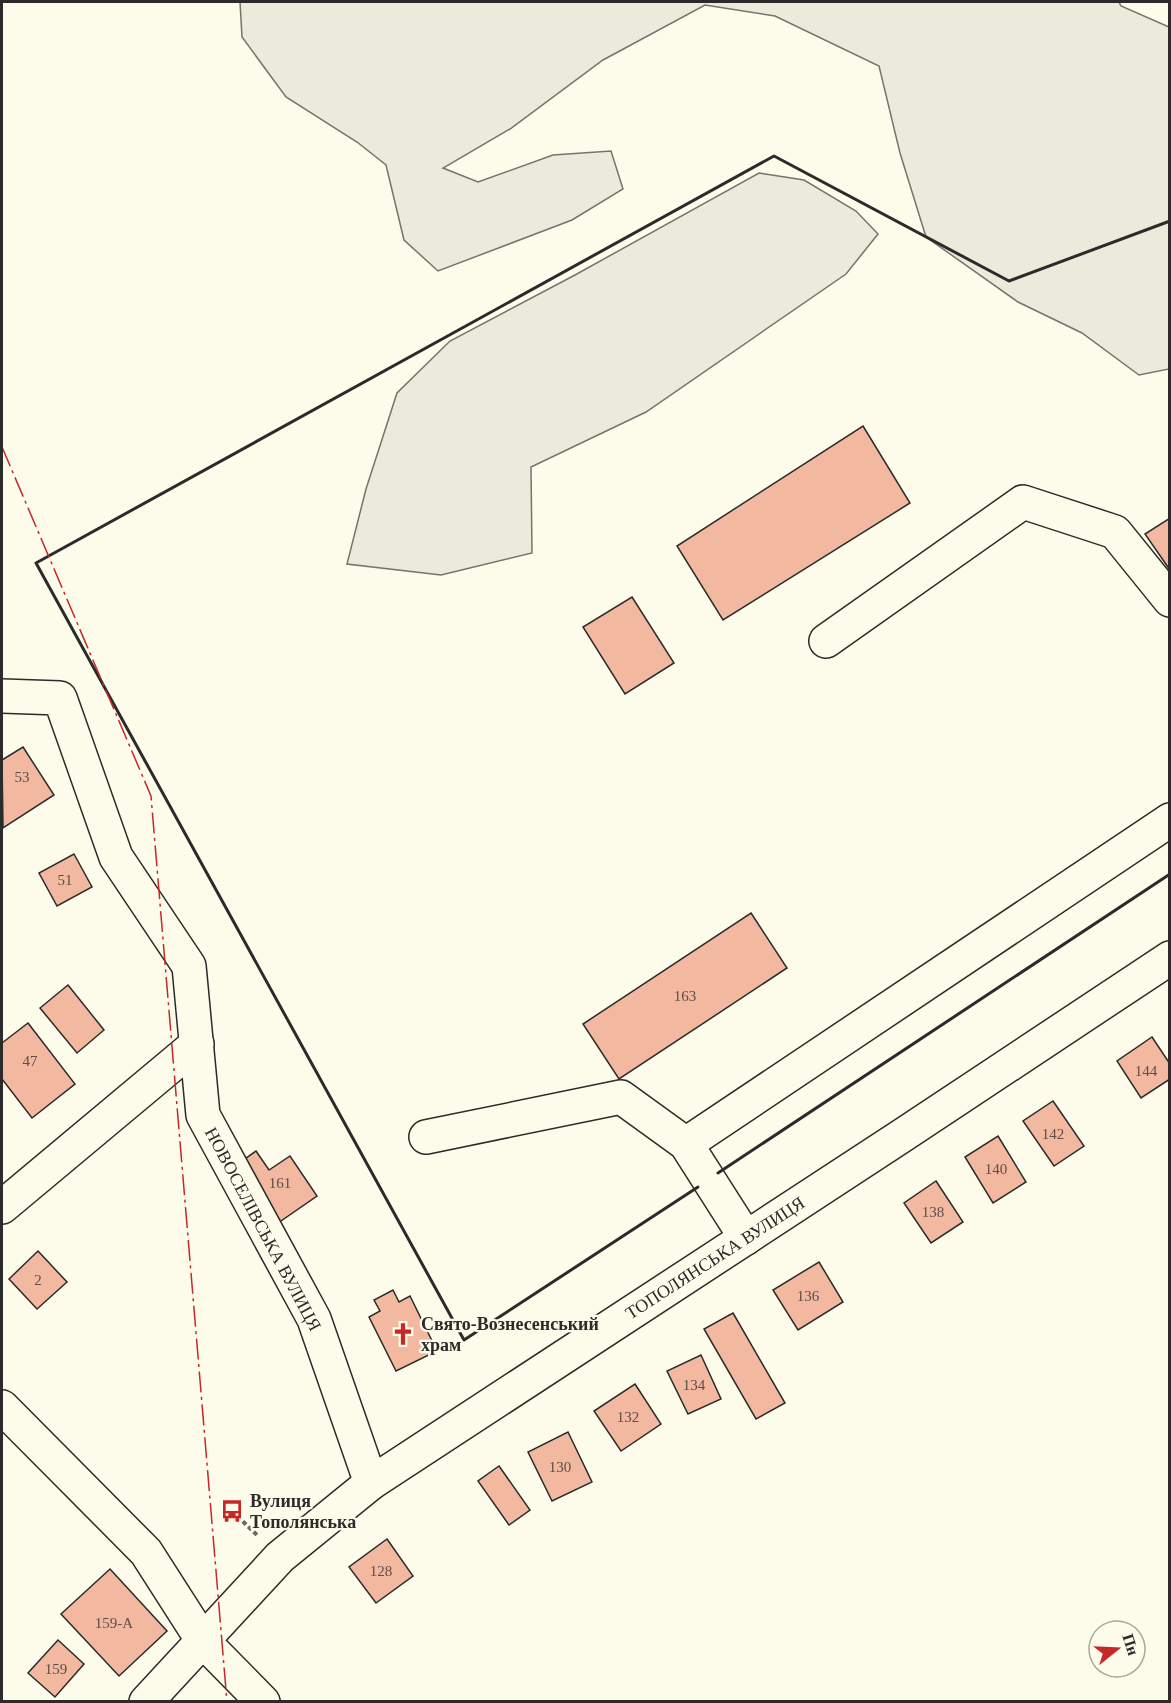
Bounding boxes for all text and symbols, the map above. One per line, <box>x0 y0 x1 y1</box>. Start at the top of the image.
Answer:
house number: 53 <box>15 769 30 785</box>
house number: 51 <box>58 872 73 888</box>
house number: 163 <box>674 988 696 1004</box>
house number: 47 <box>23 1053 38 1069</box>
house number: 144 <box>1135 1063 1158 1079</box>
street label: НОВОСЕЛІВСЬКА ВУЛИЦЯ <box>201 1124 325 1334</box>
house number: 142 <box>1042 1126 1064 1142</box>
house number: 140 <box>985 1161 1007 1177</box>
house number: 161 <box>269 1175 291 1191</box>
street label: ТОПОЛЯНСЬКА ВУЛИЦЯ <box>622 1193 808 1323</box>
house number: 138 <box>922 1204 944 1220</box>
house number: 2 <box>34 1272 42 1288</box>
house number: 136 <box>797 1288 820 1304</box>
place label: Свято-Вознесенський храм <box>421 1314 599 1355</box>
church icon: Свято-Вознесенський храм <box>390 1321 416 1347</box>
house number: 134 <box>683 1377 706 1393</box>
house number: 132 <box>617 1409 639 1425</box>
house number: 130 <box>549 1459 571 1475</box>
place label: Вулиця Тополянська <box>250 1491 356 1532</box>
bus stop icon: Вулиця Тополянська <box>219 1498 245 1524</box>
house number: 128 <box>370 1563 392 1579</box>
house number: 159-А <box>95 1615 133 1631</box>
north arrow <box>1087 1619 1147 1679</box>
text: Пн <box>1119 1632 1142 1657</box>
house number: 159 <box>45 1661 67 1677</box>

